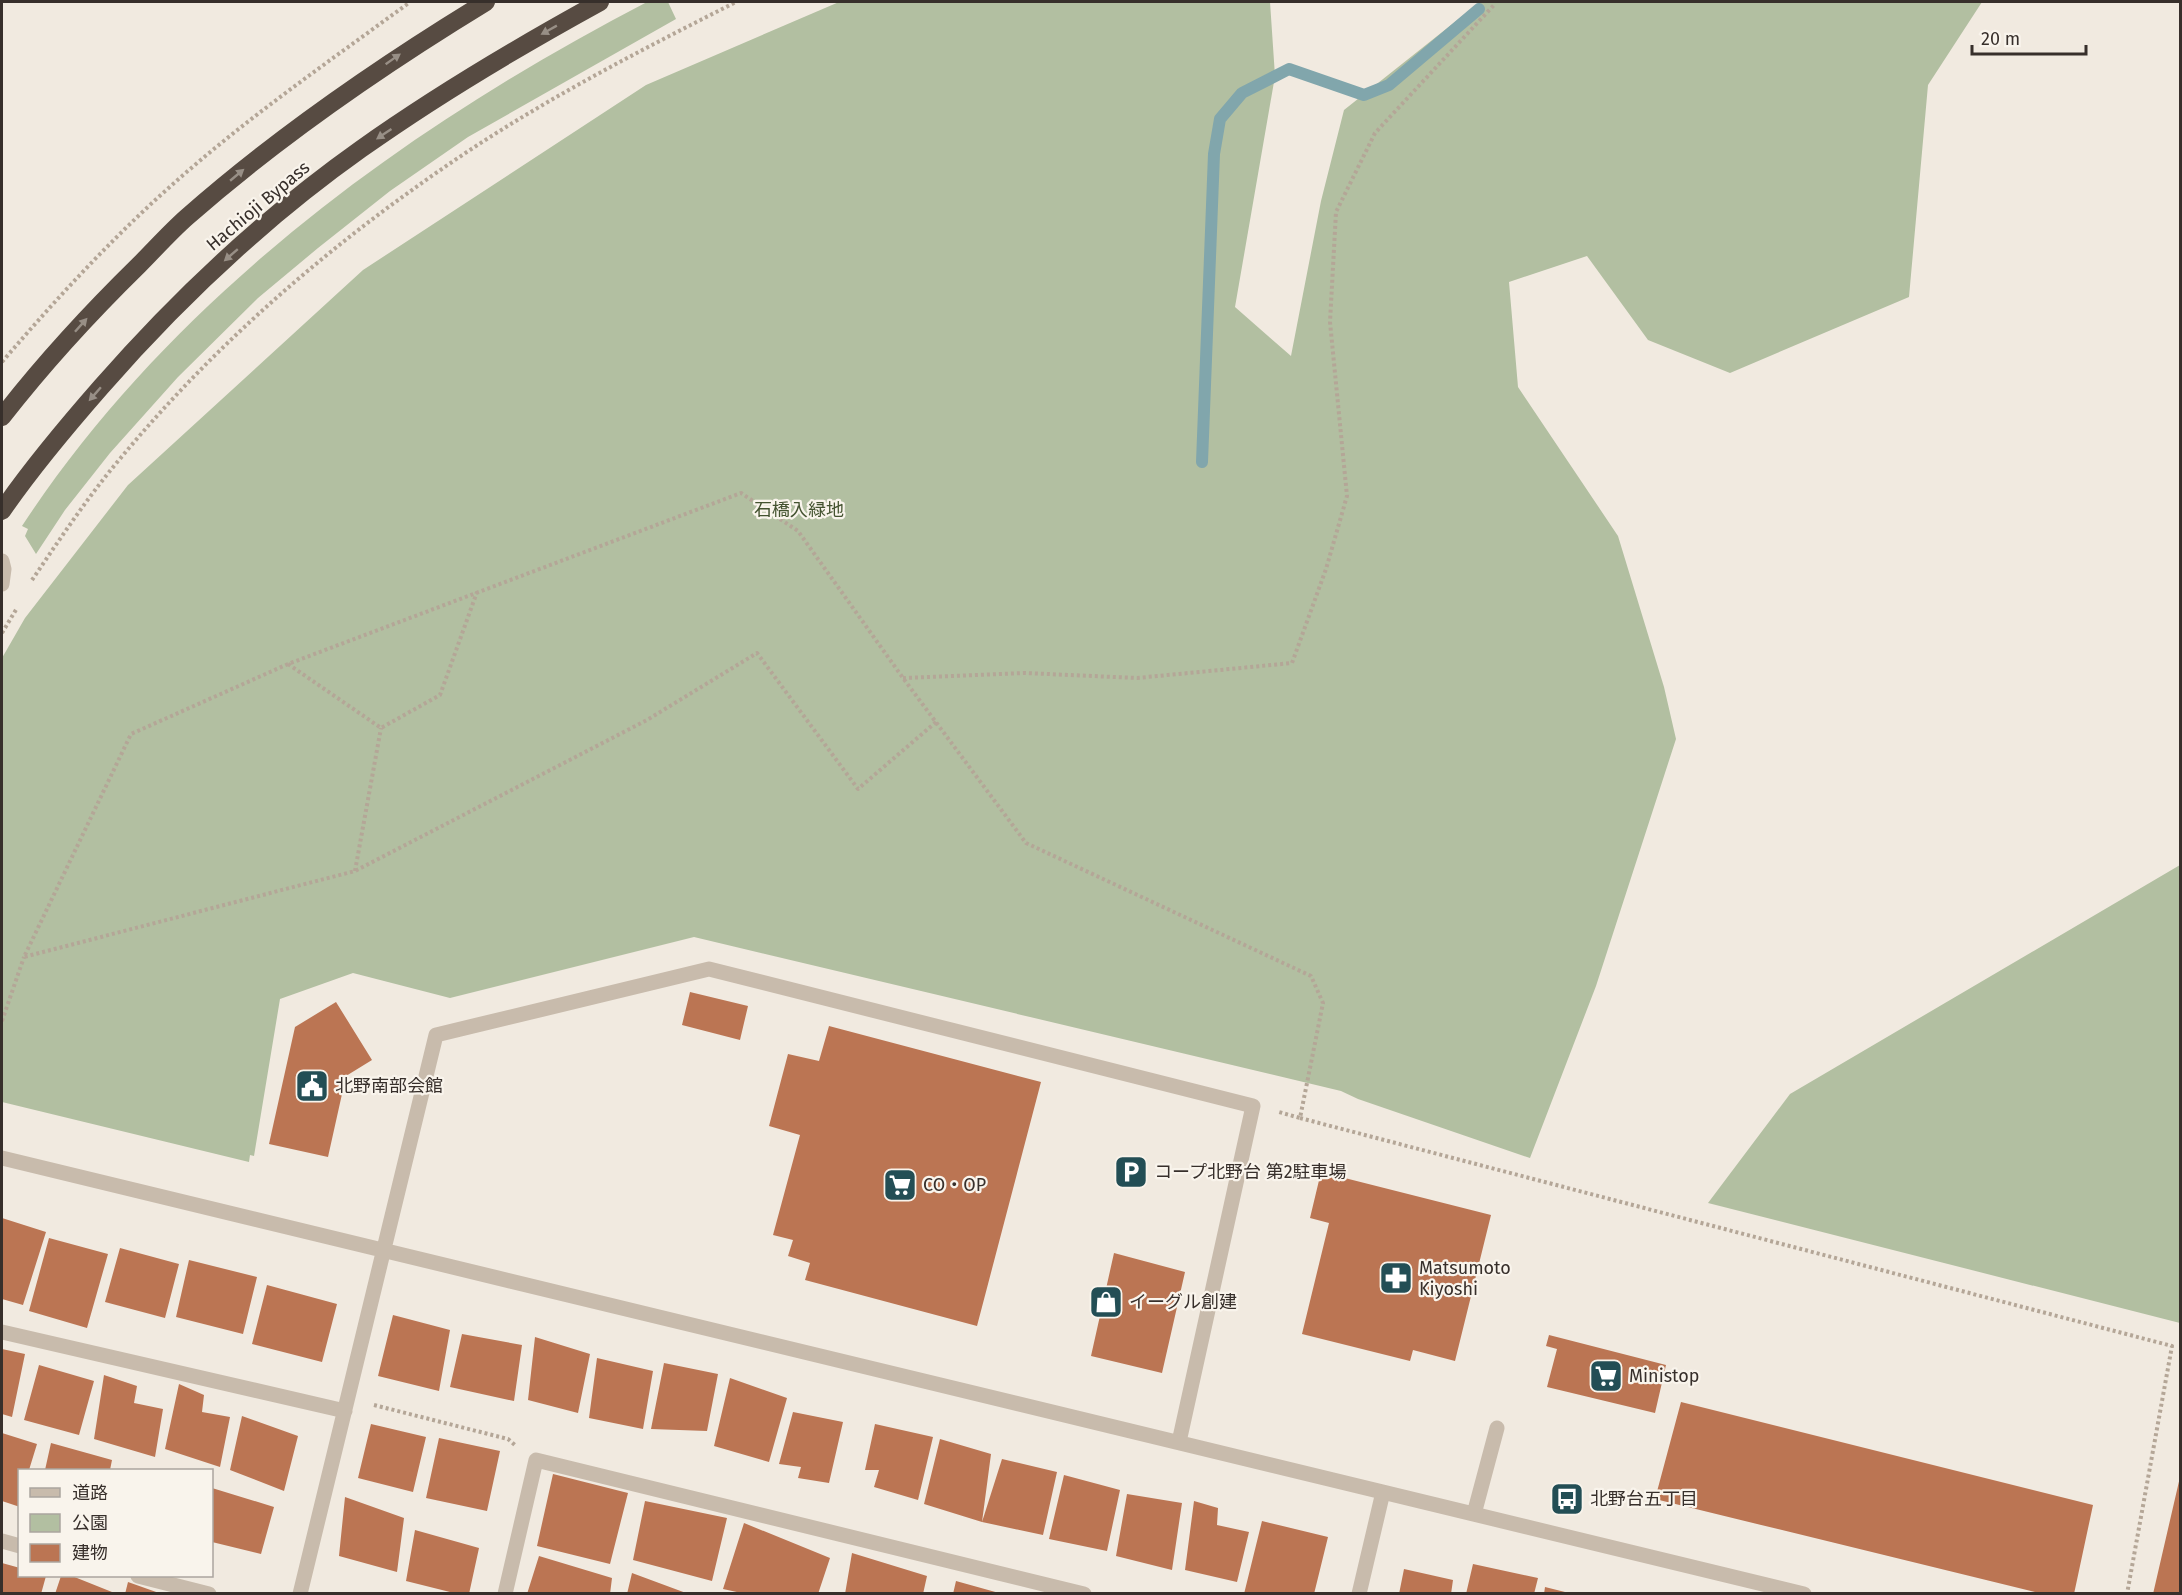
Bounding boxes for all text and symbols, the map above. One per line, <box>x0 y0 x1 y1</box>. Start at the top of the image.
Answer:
scale bar <box>1972 18 2086 56</box>
one-way arrow <box>540 25 557 35</box>
text: 20 m <box>1981 28 2020 50</box>
one-way arrow <box>385 53 401 65</box>
one-way arrow <box>376 128 392 140</box>
street label: Hachioji Bypass <box>202 156 314 256</box>
one-way arrow <box>229 169 245 182</box>
one-way arrow <box>223 248 239 261</box>
one-way arrow <box>74 317 88 332</box>
one-way arrow <box>89 386 102 401</box>
park label: 石橋入緑地 <box>754 499 844 521</box>
public building icon: 北野南部会館 <box>294 1068 330 1104</box>
place label: 北野南部会館 <box>335 1075 443 1097</box>
parking icon: コープ北野台 第2駐車場 <box>1113 1154 1149 1190</box>
place label: コープ北野台 第2駐車場 <box>1154 1161 1347 1183</box>
supermarket icon: CO・OP <box>882 1167 918 1203</box>
place label: CO・OP <box>923 1174 986 1196</box>
place label: Matsumoto Kiyoshi <box>1419 1257 1511 1300</box>
pharmacy icon: Matsumoto Kiyoshi <box>1378 1260 1414 1296</box>
shop icon: イーグル創建 <box>1088 1284 1124 1320</box>
place label: イーグル創建 <box>1129 1291 1237 1313</box>
supermarket icon: Ministop <box>1588 1358 1624 1394</box>
place label: Ministop <box>1629 1365 1700 1387</box>
legend <box>18 1469 213 1577</box>
bus stop icon: 北野台五丁目 <box>1549 1481 1585 1517</box>
text: 道路 <box>72 1482 108 1504</box>
place label: 北野台五丁目 <box>1590 1488 1698 1510</box>
text: 公園 <box>72 1512 108 1534</box>
text: 建物 <box>72 1542 108 1564</box>

